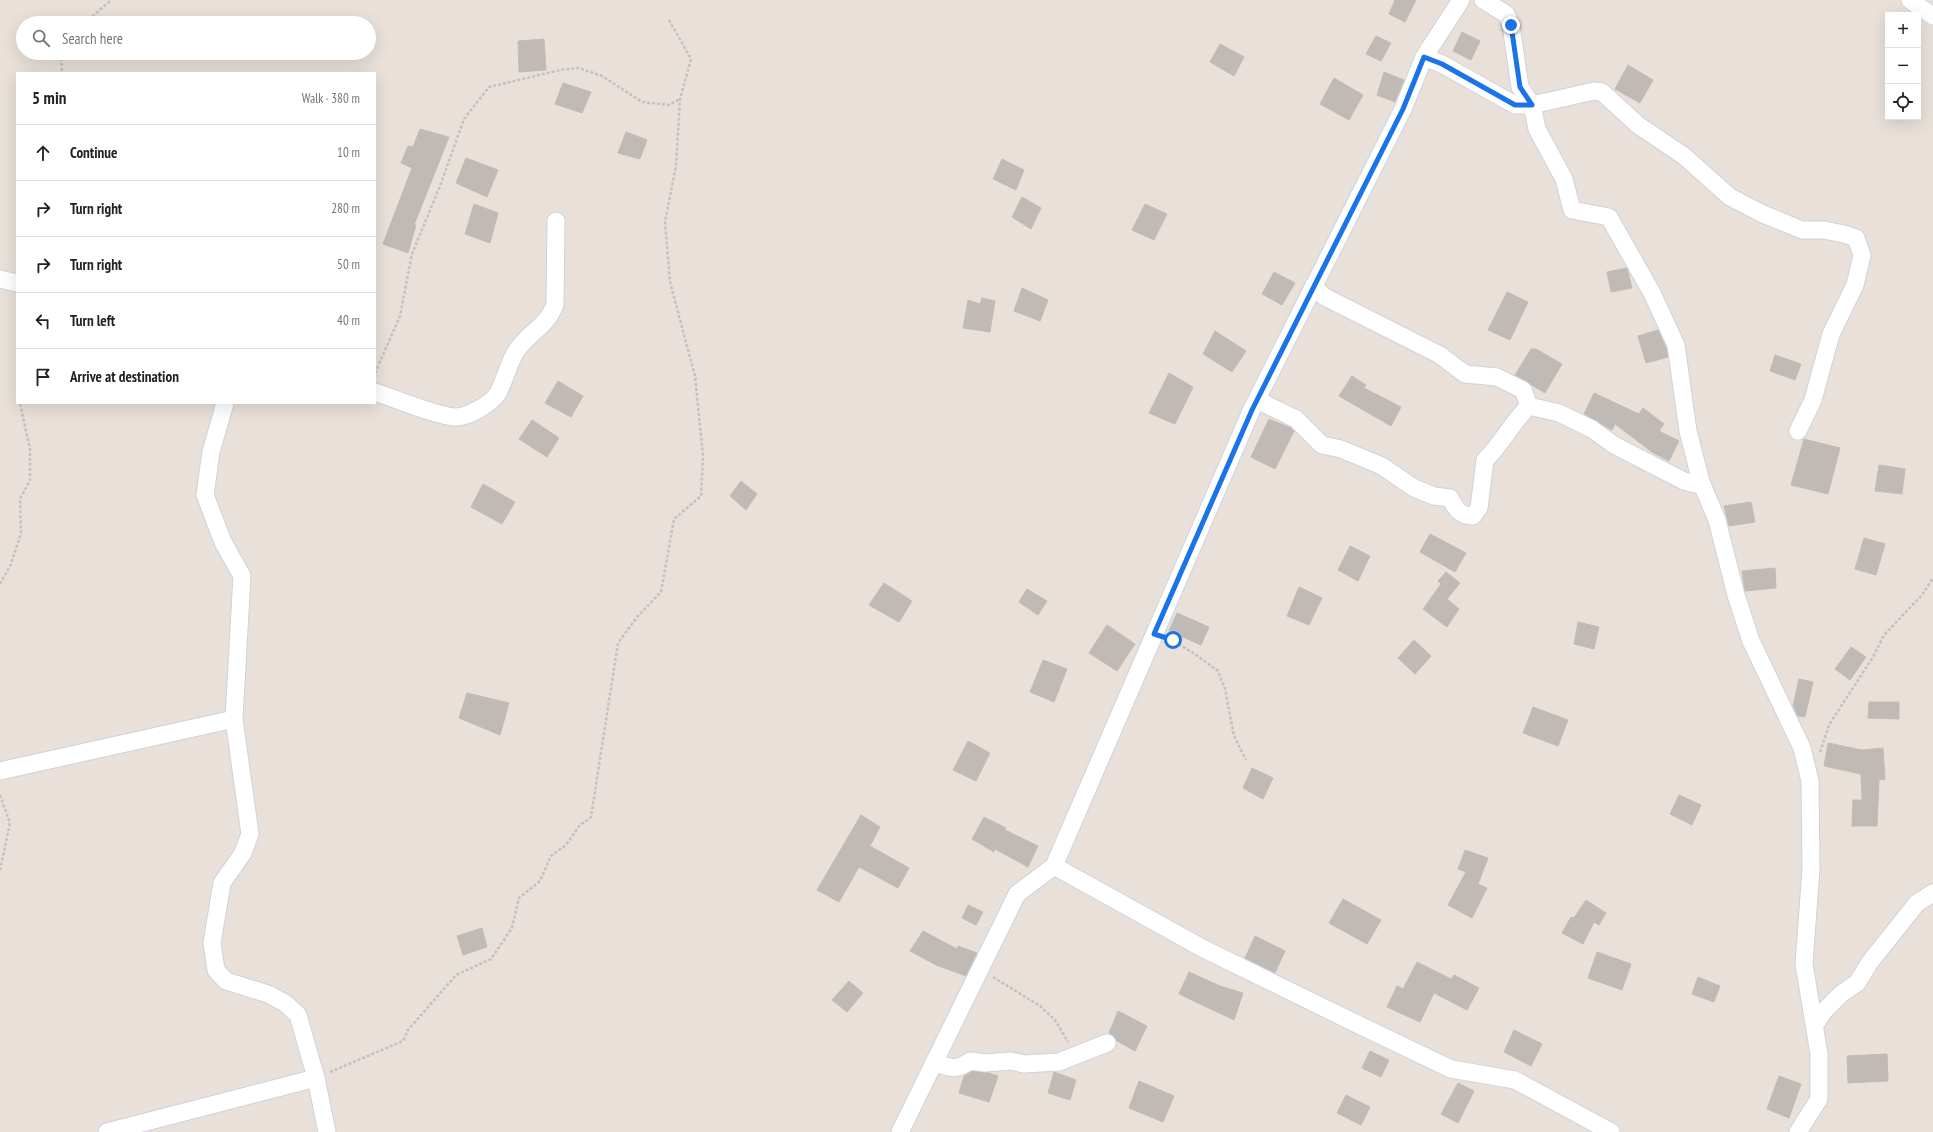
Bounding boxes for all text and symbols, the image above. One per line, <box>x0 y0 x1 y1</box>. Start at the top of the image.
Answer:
map controls <box>1885 12 1921 120</box>
button: + <box>1885 12 1921 48</box>
search box <box>16 16 376 60</box>
route end <box>1502 16 1520 34</box>
icon: search <box>30 27 52 49</box>
text: Search here <box>62 29 123 48</box>
button: − <box>1885 48 1921 84</box>
button: locate <box>1885 84 1921 120</box>
text: 5 min <box>32 87 66 109</box>
text: Walk · 380 m <box>302 90 360 107</box>
icon: ahead <box>32 142 54 164</box>
text: Continue <box>70 143 117 162</box>
text: 10 m <box>337 144 360 161</box>
icon: right <box>32 198 54 220</box>
text: Turn right <box>70 199 122 218</box>
text: 280 m <box>331 200 360 217</box>
icon: right <box>32 254 54 276</box>
text: Turn right <box>70 255 122 274</box>
text: 50 m <box>337 256 360 273</box>
icon: left <box>32 310 54 332</box>
text: Turn left <box>70 311 115 330</box>
text: 40 m <box>337 312 360 329</box>
icon: arrive <box>32 366 54 388</box>
text: Arrive at destination <box>70 367 179 386</box>
route start <box>1164 631 1182 649</box>

